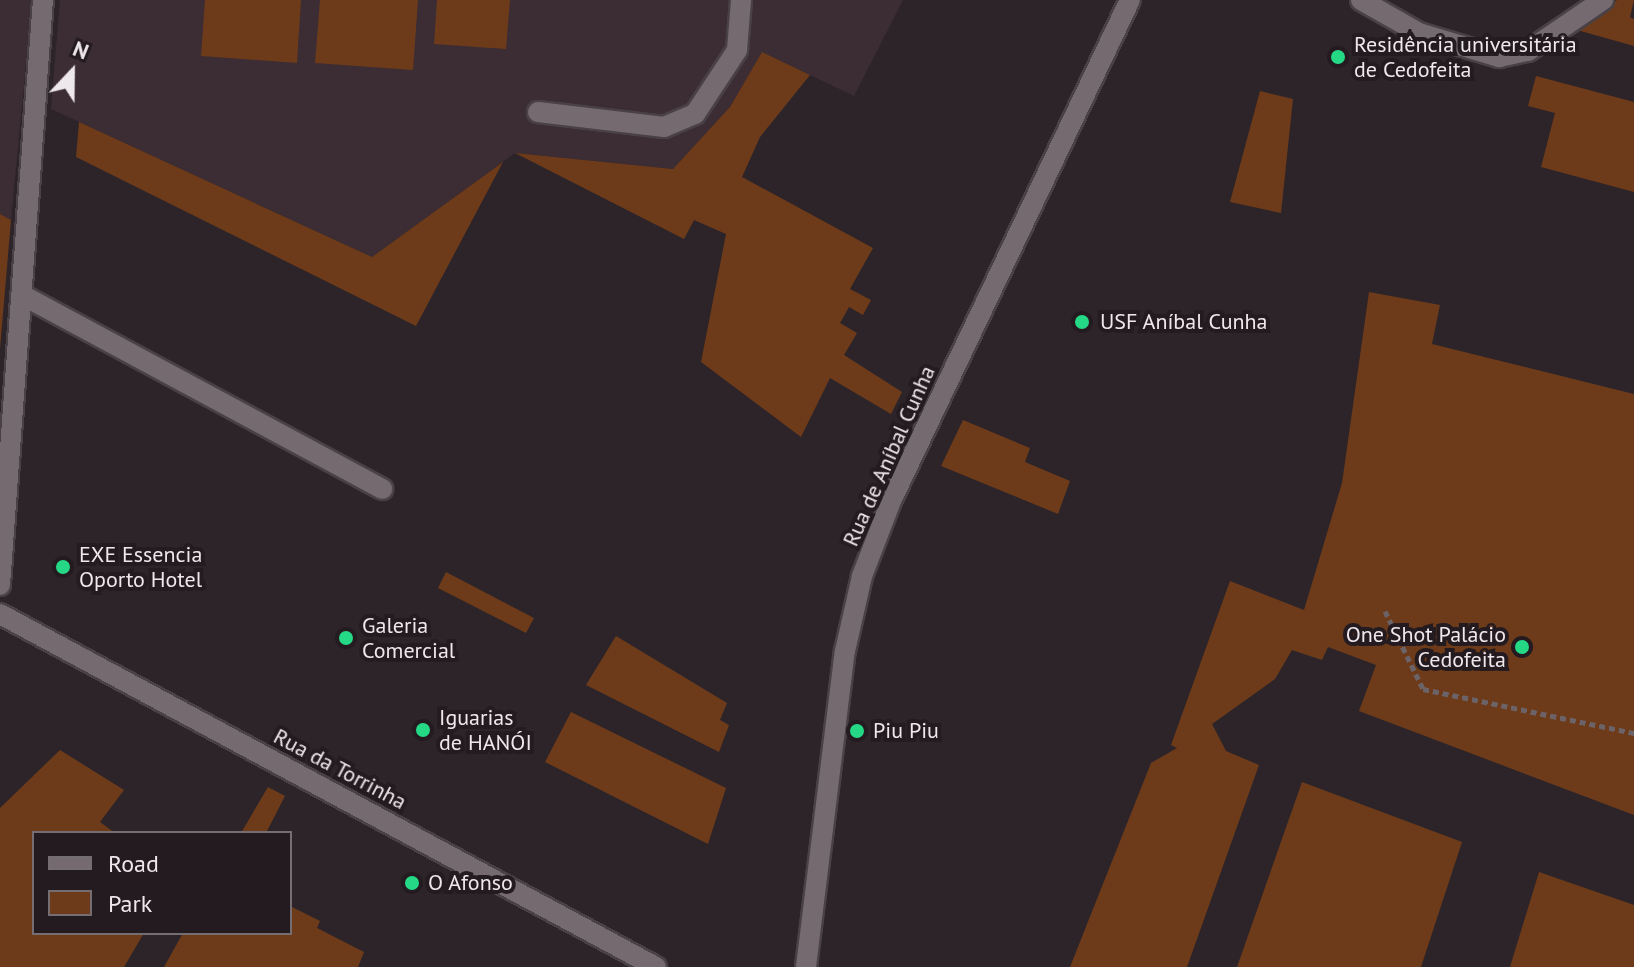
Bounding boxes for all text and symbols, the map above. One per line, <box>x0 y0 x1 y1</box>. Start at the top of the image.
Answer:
place label: Residência universitária de Cedofeita <box>1354 31 1577 82</box>
north arrow <box>32 32 112 112</box>
text: N <box>69 34 93 65</box>
marker: Residência universitária de Cedofeita <box>1329 48 1347 66</box>
place label: USF Aníbal Cunha <box>1100 309 1268 335</box>
marker: USF Aníbal Cunha <box>1071 311 1093 333</box>
street label: Rua de Aníbal Cunha <box>837 361 941 551</box>
place label: EXE Essencia Oporto Hotel <box>79 541 202 592</box>
marker: EXE Essencia Oporto Hotel <box>54 558 72 576</box>
place label: Galeria Comercial <box>362 612 455 664</box>
place label: One Shot Palácio Cedofeita <box>1346 621 1506 672</box>
marker: Galeria Comercial <box>337 629 355 647</box>
marker: One Shot Palácio Cedofeita <box>1513 638 1531 656</box>
place label: Iguarias de HANÓI <box>439 704 532 756</box>
place label: Piu Piu <box>873 718 939 744</box>
marker: Iguarias de HANÓI <box>414 721 432 739</box>
marker: Piu Piu <box>848 722 866 740</box>
street label: Rua da Torrinha <box>269 723 411 815</box>
legend <box>32 831 292 935</box>
text: Road <box>108 848 159 879</box>
place label: O Afonso <box>428 870 513 896</box>
marker: O Afonso <box>403 874 421 892</box>
text: Park <box>108 888 152 919</box>

